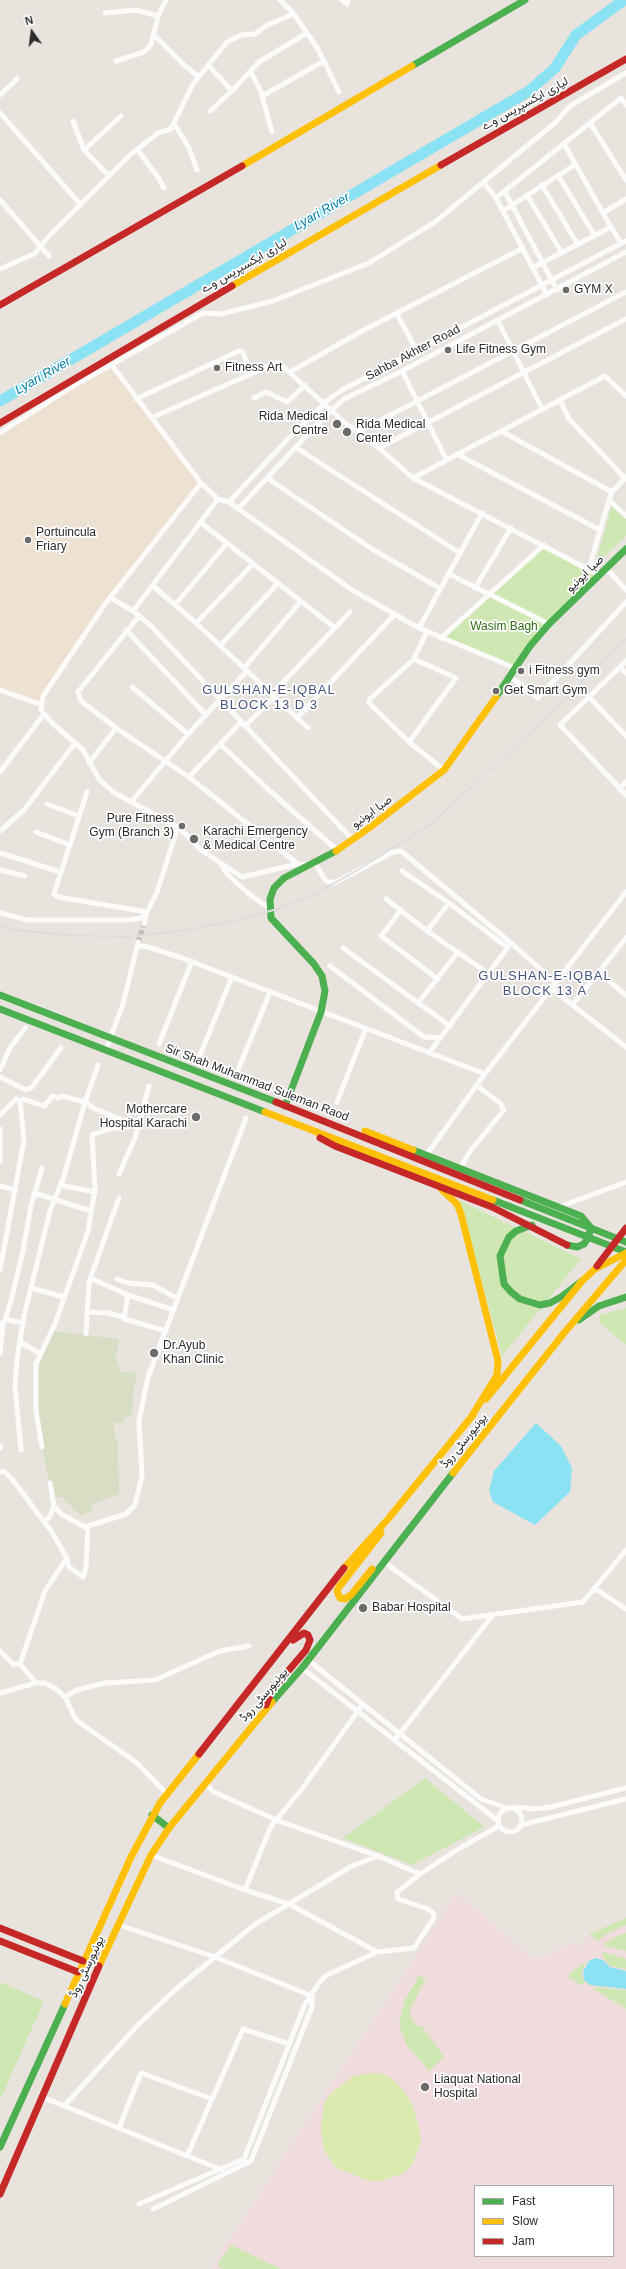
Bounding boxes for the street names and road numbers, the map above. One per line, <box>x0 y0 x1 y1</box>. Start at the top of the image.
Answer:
street label: لیاری ایکسپریس وے <box>479 74 571 134</box>
street label: لیاری ایکسپریس وے <box>198 236 290 296</box>
street label: Sahba Akhter Road <box>363 322 463 384</box>
street label: صبا ایونیو <box>563 553 607 595</box>
street label: صبا ایونیو <box>349 792 395 832</box>
street label: Sir Shah Muhammad Suleman Raod <box>163 1041 351 1125</box>
street label: یونیورسٹی روڈ <box>438 1411 490 1471</box>
street label: یونیورسٹی روڈ <box>237 1665 291 1725</box>
street label: یونیورسٹی روڈ <box>66 1934 108 2000</box>

